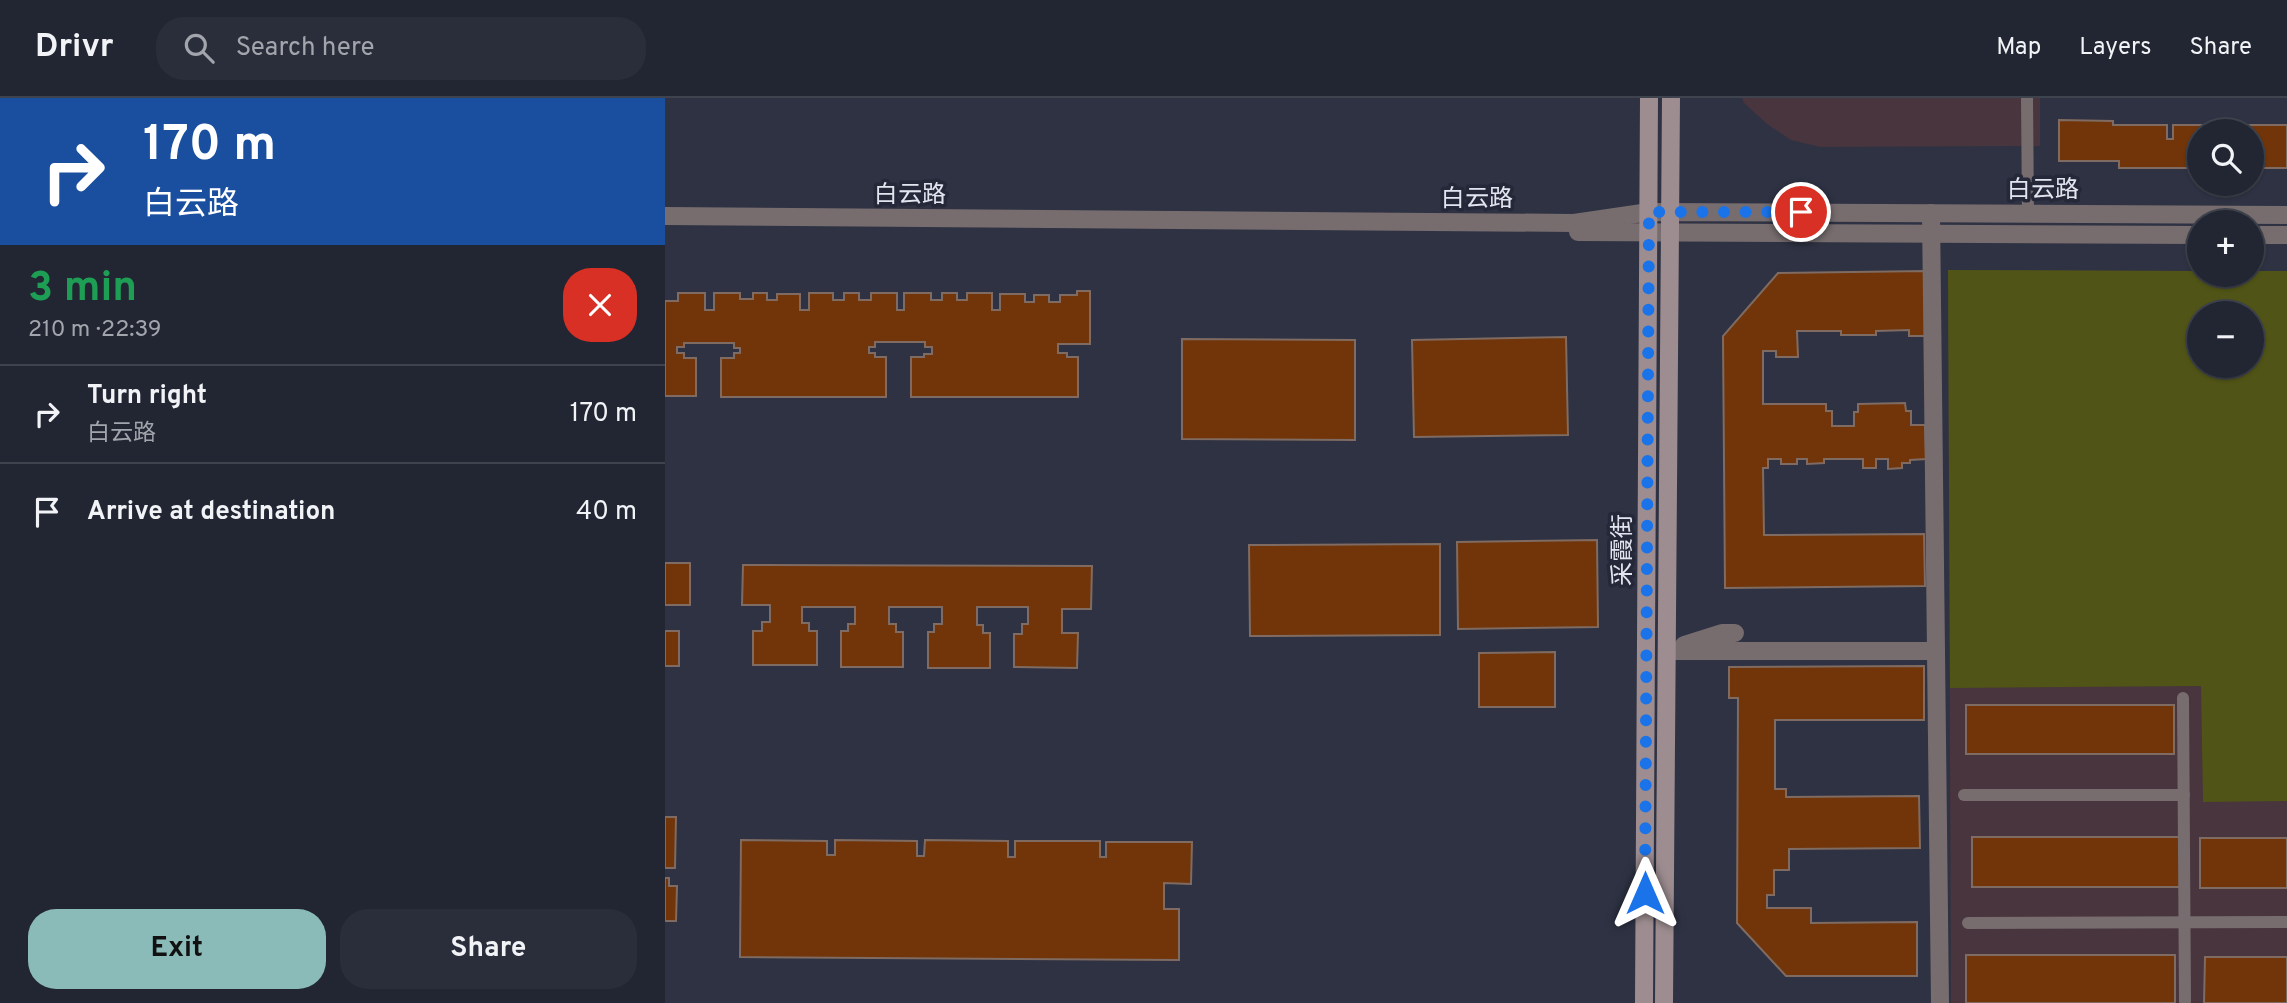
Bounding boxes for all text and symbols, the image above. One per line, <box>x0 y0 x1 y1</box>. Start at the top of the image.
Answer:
search box <box>156 17 646 80</box>
text: Drivr <box>35 27 114 69</box>
icon: search <box>180 29 218 67</box>
text: Search here <box>236 32 375 65</box>
text: Map <box>1996 33 2041 63</box>
text: Layers <box>2079 33 2151 63</box>
text: Share <box>2189 33 2252 63</box>
text: 170 m <box>143 116 276 178</box>
map controls <box>2187 119 2264 378</box>
button: search <box>2187 119 2264 196</box>
icon: right <box>28 126 119 217</box>
street label: 白云路 <box>2007 176 2079 206</box>
street label: 白云路 <box>874 181 946 211</box>
pin <box>1771 182 1831 242</box>
street label: 白云路 <box>1441 185 1513 215</box>
text: 白云路 <box>143 186 239 226</box>
icon: arrive <box>1782 193 1820 231</box>
button: + <box>2187 210 2264 287</box>
text: 3 min <box>28 263 137 316</box>
button: close <box>563 268 637 342</box>
button: − <box>2187 301 2264 378</box>
text: 210 m · 22:39 <box>28 316 162 345</box>
text: Turn right <box>87 380 207 413</box>
icon: right <box>28 395 66 433</box>
text: 170 m <box>570 398 637 431</box>
text: 白云路 <box>87 420 156 449</box>
icon: arrive <box>28 493 66 531</box>
text: Arrive at destination <box>87 496 335 529</box>
text: 40 m <box>576 496 637 529</box>
street label: 采霞街 <box>1609 514 1639 586</box>
position arrow <box>1608 856 1682 930</box>
button: Exit <box>28 909 326 989</box>
button: Share <box>340 909 637 989</box>

